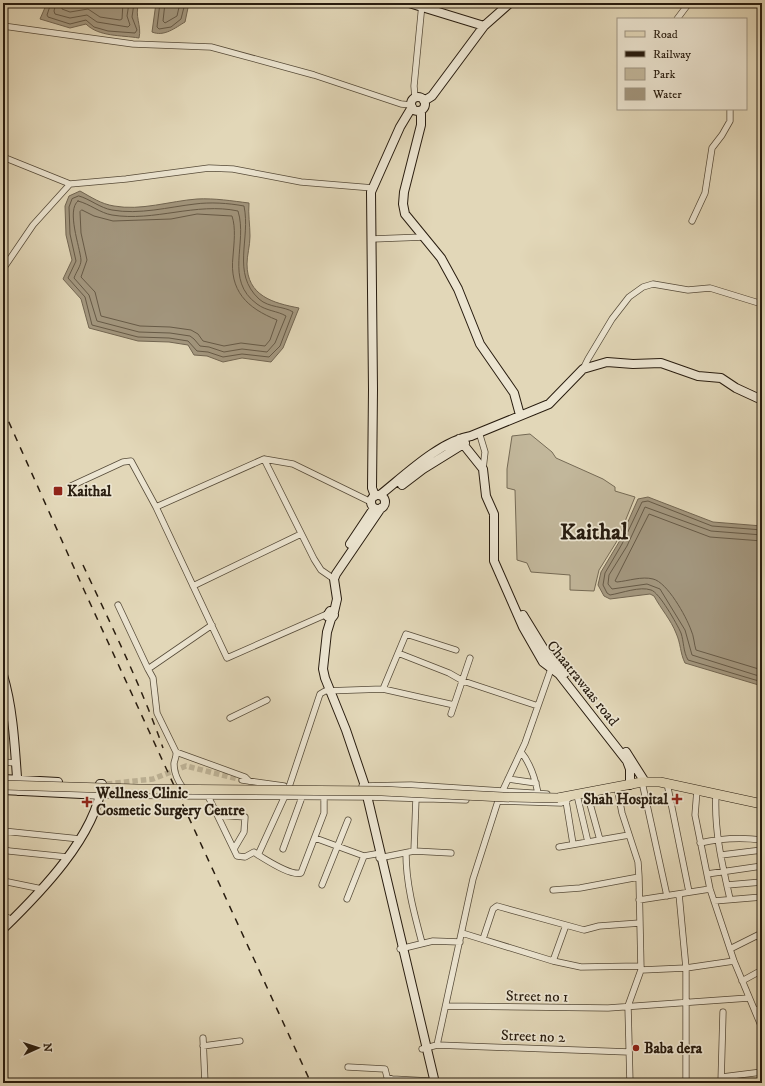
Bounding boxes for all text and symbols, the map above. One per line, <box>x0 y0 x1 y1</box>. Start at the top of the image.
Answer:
legend <box>617 18 747 110</box>
text: Road <box>653 27 678 42</box>
text: Railway <box>653 47 691 62</box>
text: Park <box>653 67 675 82</box>
text: Water <box>652 87 682 102</box>
place label: Kaithal <box>67 482 112 501</box>
marker: Kaithal <box>52 485 64 497</box>
district label: Kaithal <box>560 518 629 547</box>
street label: Chaatrawaas road <box>542 637 623 730</box>
place label: Wellness Clinic Cosmetic Surgery Centre <box>95 784 246 820</box>
place label: Shah Hospital <box>583 790 668 809</box>
marker: Shah Hospital <box>671 793 683 805</box>
marker: Wellness Clinic Cosmetic Surgery Centre <box>81 796 93 808</box>
street label: Street no 1 <box>506 986 568 1007</box>
street label: Street no 2 <box>500 1026 566 1047</box>
north arrow <box>18 1028 58 1068</box>
place label: Baba dera <box>644 1039 703 1058</box>
text: N <box>40 1043 54 1052</box>
marker: Baba dera <box>631 1043 641 1053</box>

